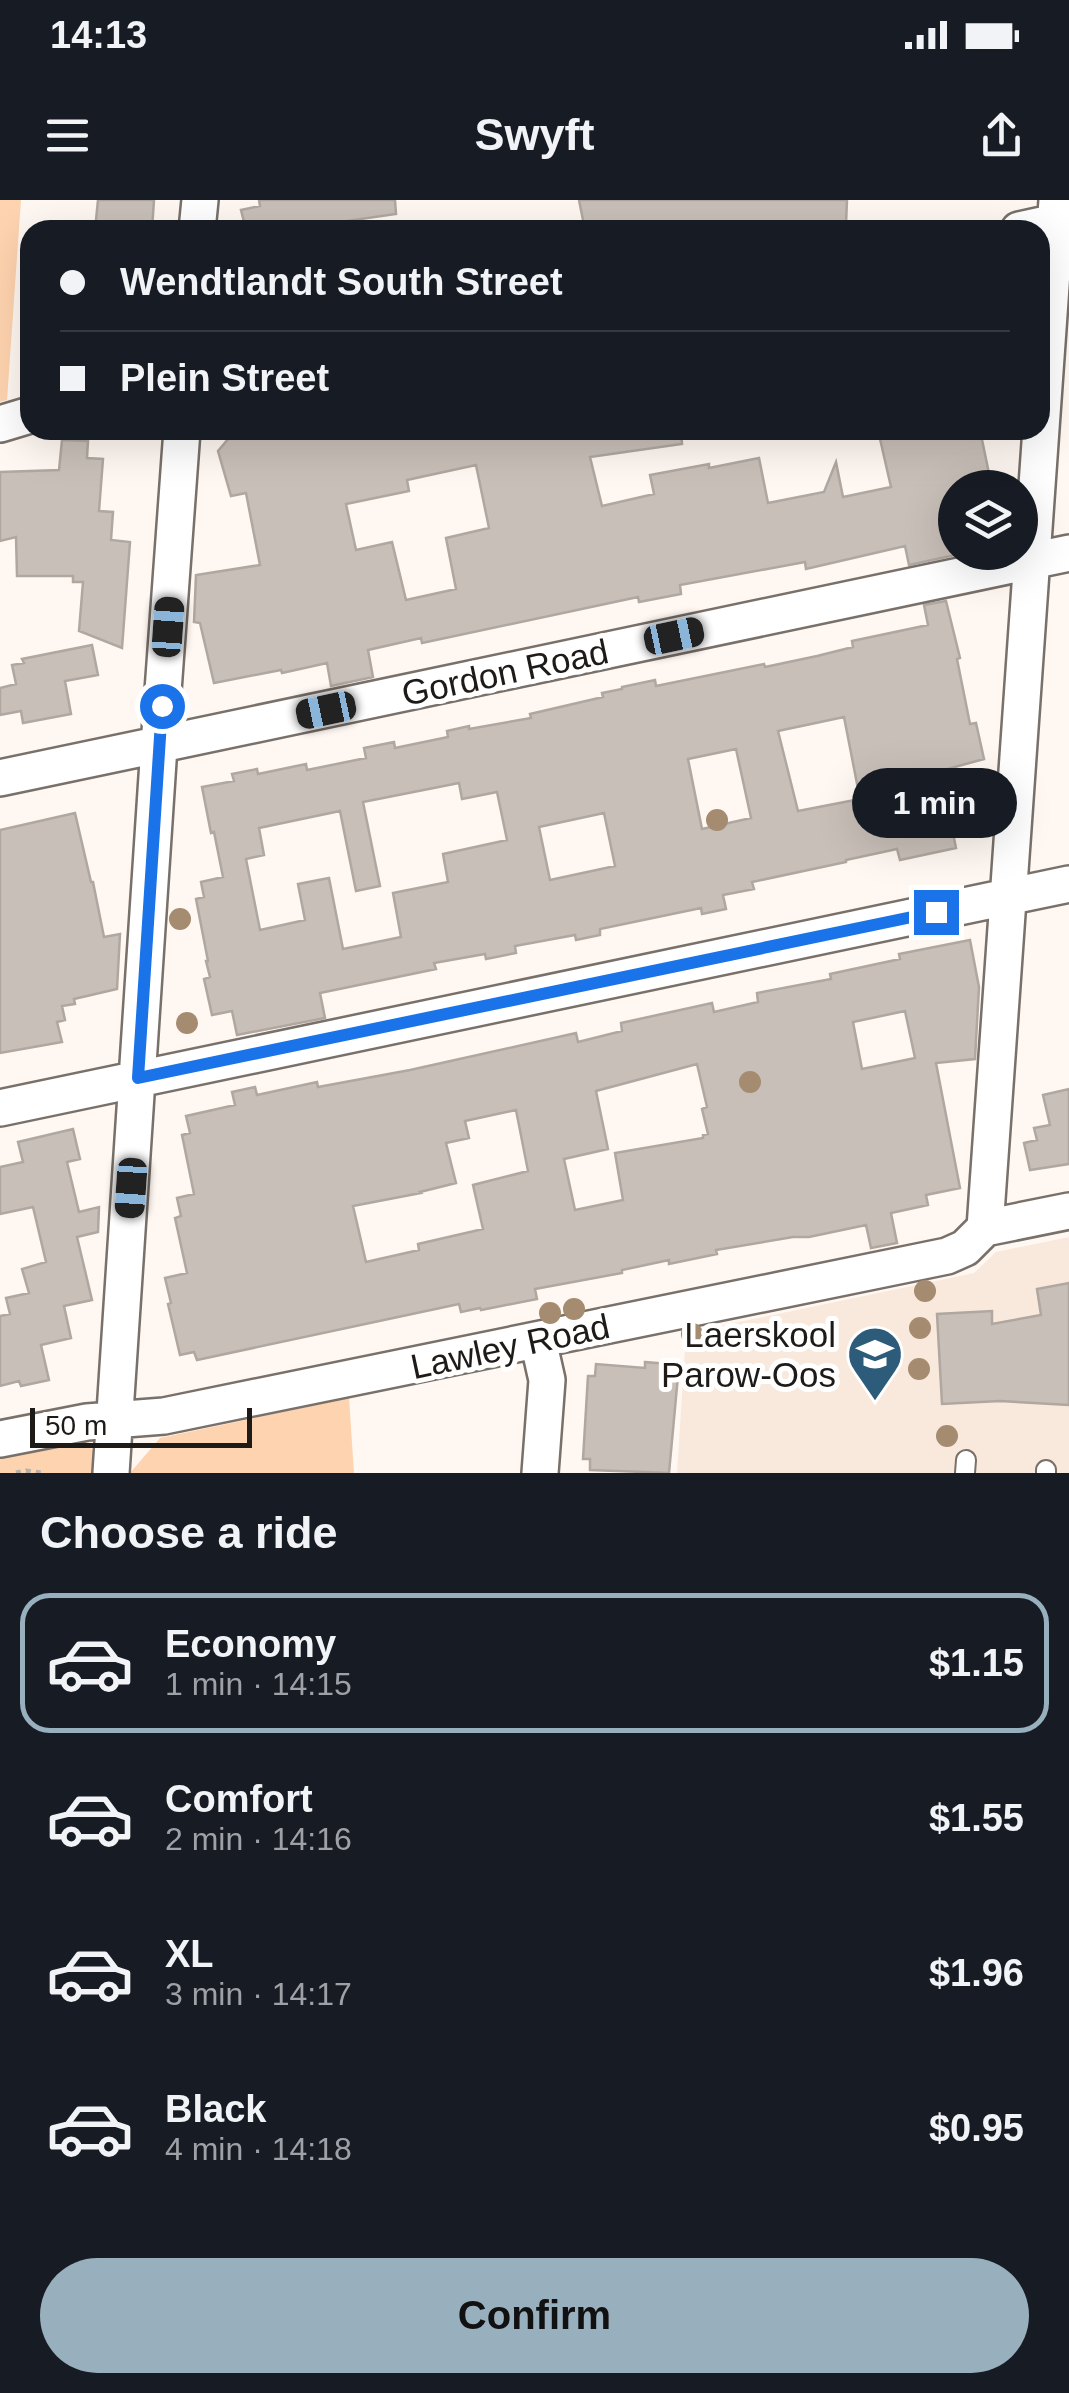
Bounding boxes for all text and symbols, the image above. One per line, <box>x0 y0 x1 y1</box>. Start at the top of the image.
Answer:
text: 14:13 <box>50 14 147 56</box>
icon: menu <box>40 108 95 163</box>
icon: share <box>974 108 1029 163</box>
text: Swyft <box>474 109 595 160</box>
text: Wendtlandt South Street <box>120 261 563 303</box>
text: Plein Street <box>120 357 329 399</box>
map controls <box>938 470 1038 570</box>
button: layers <box>938 470 1038 570</box>
car <box>151 596 185 658</box>
car <box>642 615 706 657</box>
street label: Gordon Road <box>398 631 612 713</box>
route start <box>140 684 185 729</box>
car <box>294 689 358 731</box>
callout: 1 min <box>854 767 1018 837</box>
text: 1 min <box>893 785 976 821</box>
route end <box>914 890 959 935</box>
car <box>114 1157 148 1219</box>
street label: Lawley Road <box>407 1306 613 1386</box>
place label: Laerskool Parow-Oos <box>661 1315 836 1394</box>
school or university icon: Laerskool Parow-Oos <box>845 1324 905 1403</box>
scale bar <box>30 1403 252 1448</box>
text: 50 m <box>45 1410 107 1441</box>
text: Choose a ride <box>40 1507 338 1558</box>
icon: car <box>45 1618 135 1708</box>
text: Economy <box>165 1623 336 1665</box>
text: $1.15 <box>929 1642 1024 1684</box>
text: 1 min · 14:15 <box>165 1666 352 1702</box>
icon: car <box>45 1773 135 1863</box>
text: Comfort <box>165 1778 313 1820</box>
text: $1.55 <box>929 1797 1024 1839</box>
text: 2 min · 14:16 <box>165 1821 352 1857</box>
icon: car <box>45 1928 135 2018</box>
text: XL <box>165 1933 214 1975</box>
text: $1.96 <box>929 1952 1024 1994</box>
text: 3 min · 14:17 <box>165 1976 352 2012</box>
icon: car <box>45 2083 135 2173</box>
text: Black <box>165 2088 266 2130</box>
text: $0.95 <box>929 2107 1024 2149</box>
text: 4 min · 14:18 <box>165 2131 352 2167</box>
button: Confirm <box>40 2258 1029 2373</box>

